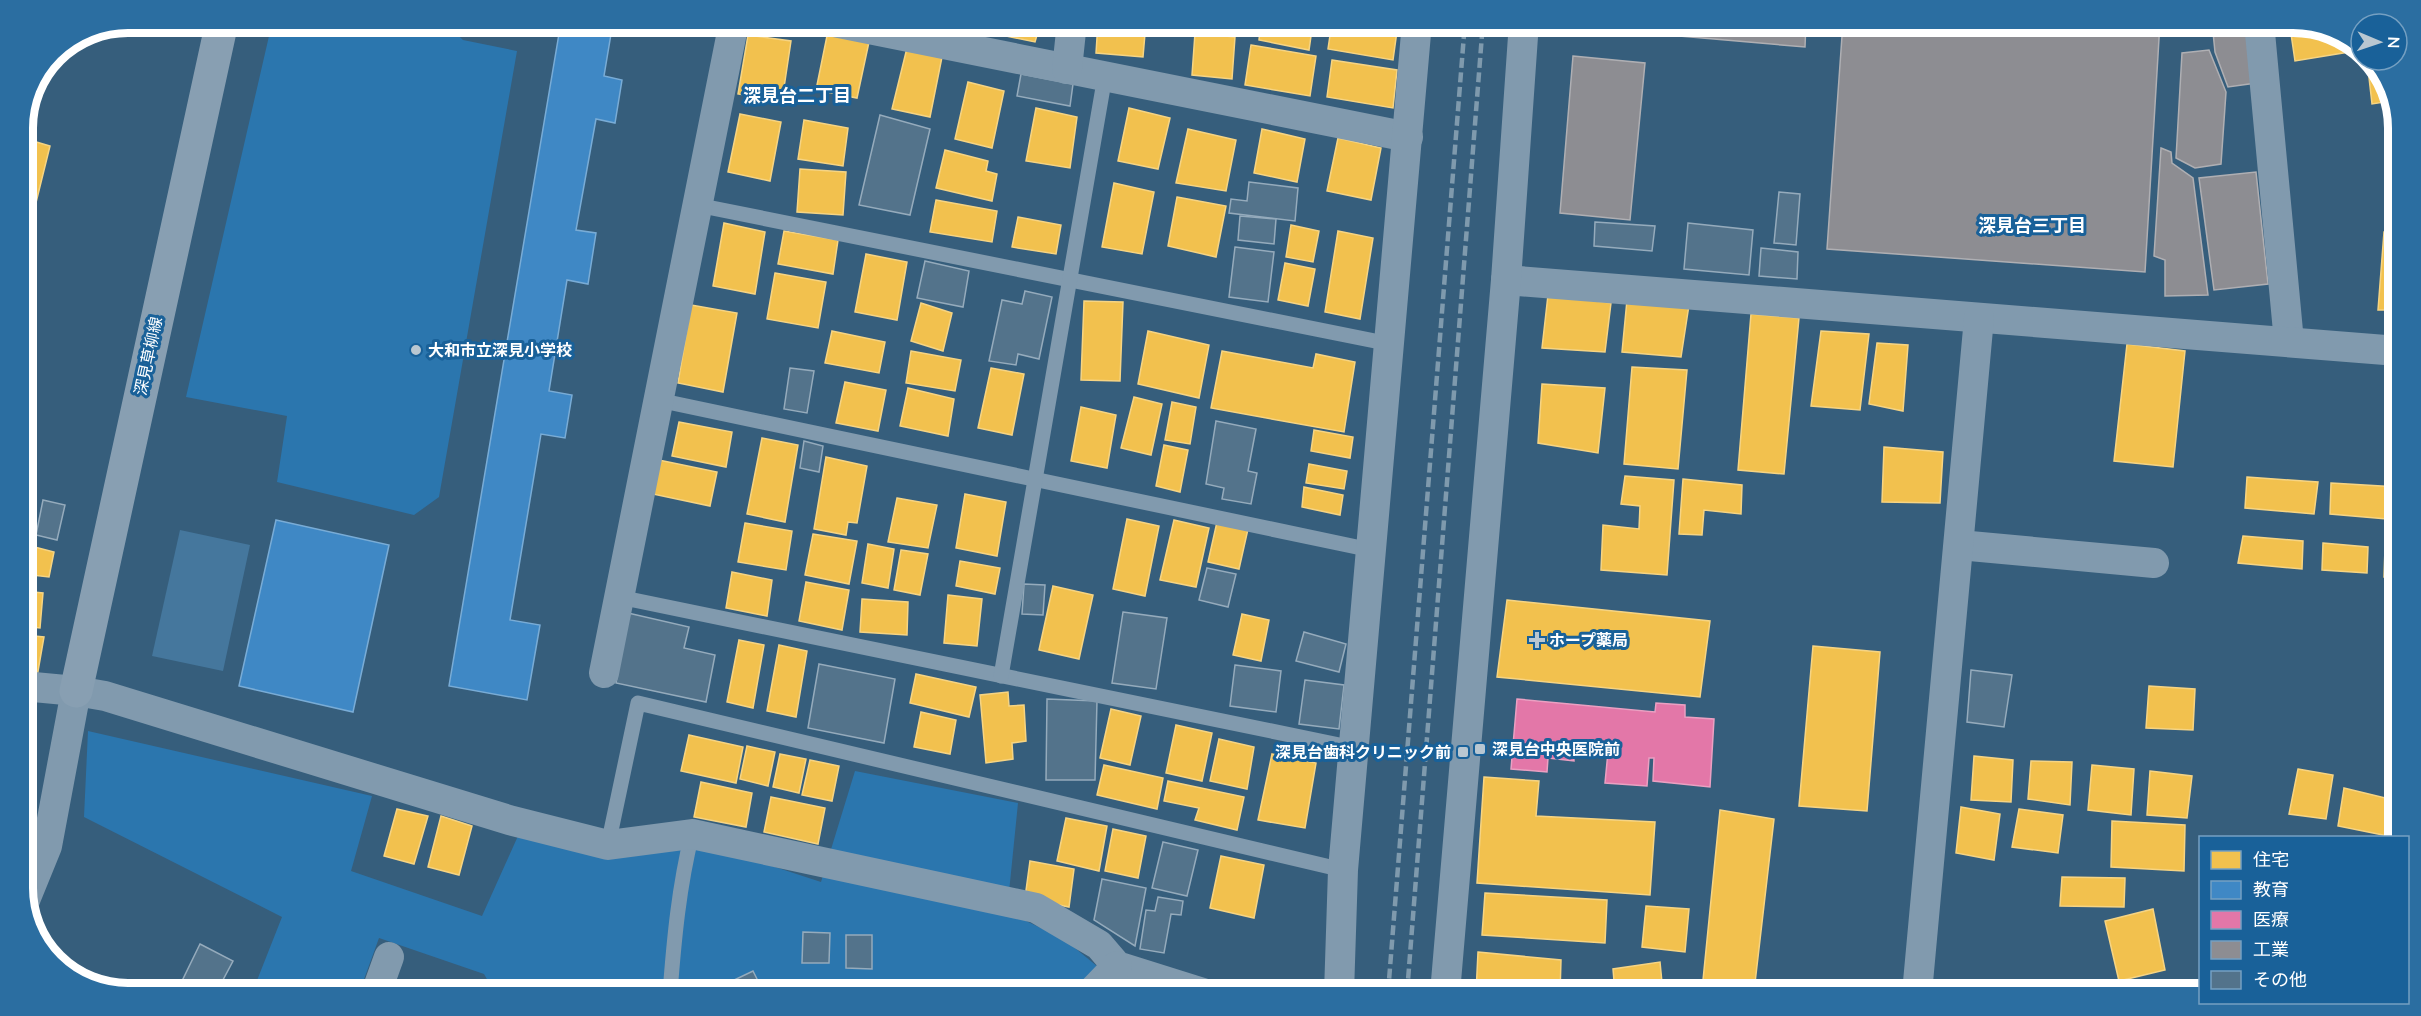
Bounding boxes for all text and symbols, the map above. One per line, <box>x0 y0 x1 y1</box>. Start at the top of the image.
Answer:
north arrow <box>2349 12 2409 72</box>
text: N <box>2382 36 2404 49</box>
district label: 深見台二丁目 <box>743 84 851 108</box>
district label: 深見台三丁目 <box>1978 214 2086 238</box>
street label: 深見草柳線 <box>130 315 168 398</box>
place label: 大和市立深見小学校 <box>428 340 572 362</box>
marker: 大和市立深見小学校 <box>409 343 423 357</box>
place label: ホープ薬局 <box>1549 630 1628 652</box>
marker: ホープ薬局 <box>1530 633 1544 647</box>
place label: 深見台中央医院前 <box>1492 739 1620 761</box>
place label: 深見台歯科クリニック前 <box>1275 742 1451 764</box>
marker: 深見台中央医院前 <box>1473 742 1487 756</box>
marker: 深見台歯科クリニック前 <box>1456 745 1470 759</box>
legend <box>2199 836 2409 1004</box>
text: 住宅 <box>2253 848 2289 872</box>
text: 教育 <box>2253 878 2289 902</box>
text: 医療 <box>2253 908 2289 932</box>
text: 工業 <box>2253 938 2289 962</box>
text: その他 <box>2253 968 2307 992</box>

